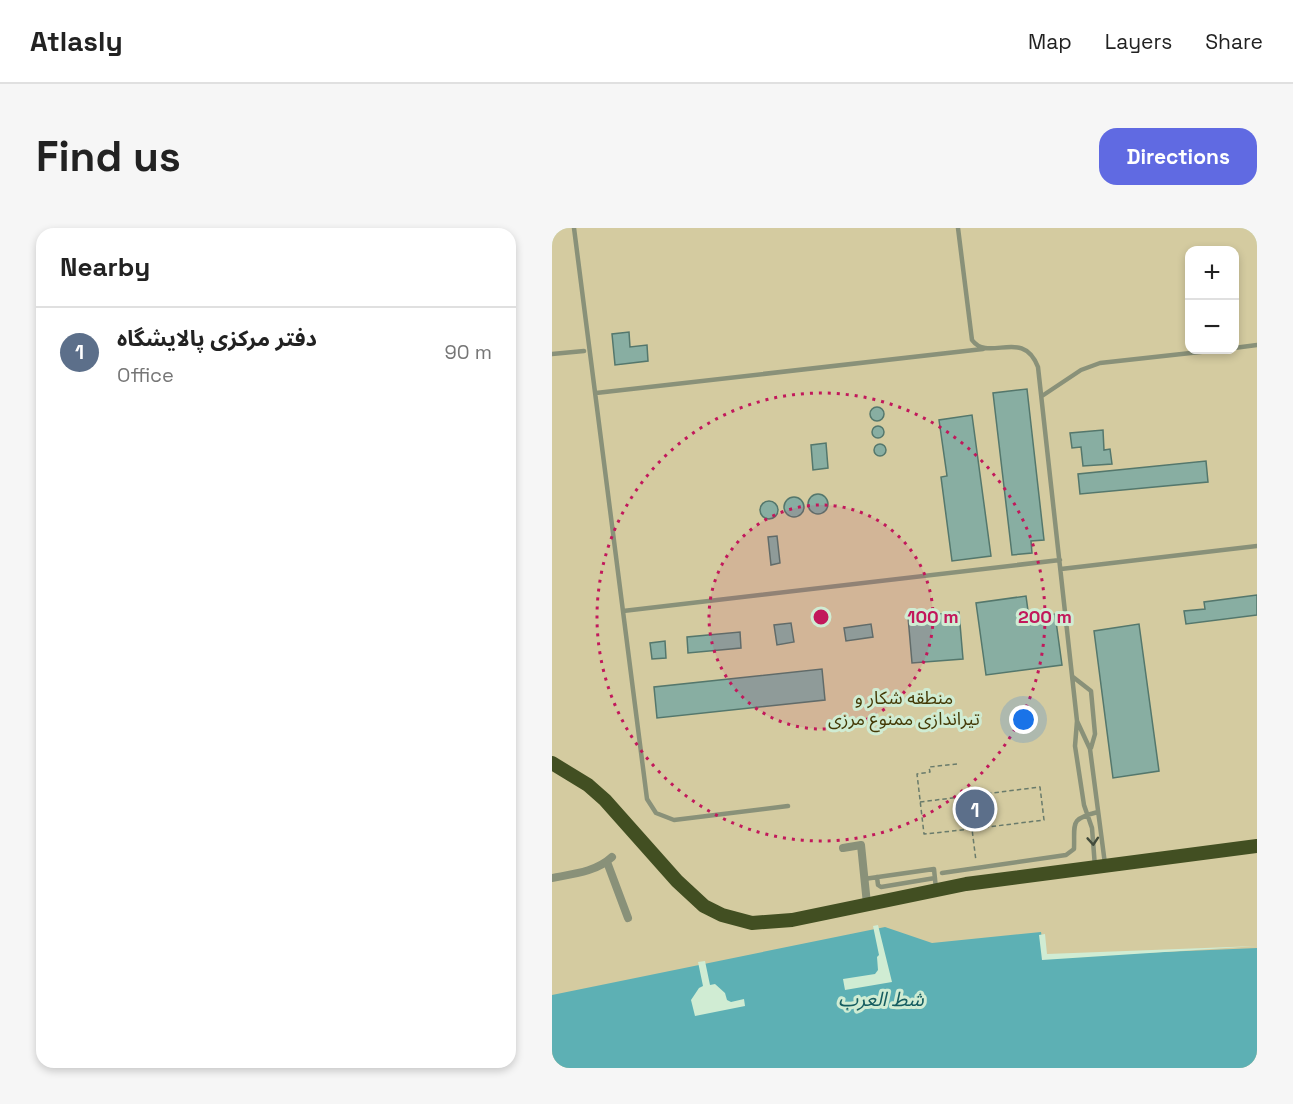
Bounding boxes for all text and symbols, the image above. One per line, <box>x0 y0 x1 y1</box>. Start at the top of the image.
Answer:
text: Atlasly <box>30 23 123 59</box>
text: Map <box>1028 28 1072 55</box>
text: Layers <box>1105 28 1172 55</box>
text: Share <box>1205 28 1263 55</box>
button: Directions <box>1099 128 1257 185</box>
text: Find us <box>36 130 181 183</box>
map controls <box>1185 246 1239 354</box>
button: + <box>1185 246 1239 300</box>
text: Nearby <box>60 250 150 284</box>
button: − <box>1185 300 1239 354</box>
text: دفتر مرکزی پالایشگاه <box>117 324 317 352</box>
text: 1 <box>75 339 84 365</box>
text: 90 m <box>445 339 492 365</box>
text: Office <box>117 362 174 388</box>
text: 100 m <box>907 605 959 628</box>
text: 200 m <box>1018 605 1072 628</box>
centre of rings <box>811 607 831 627</box>
park label: منطقه شکار و تیراندازی ممنوع مرزی <box>828 686 980 733</box>
your location <box>1009 705 1038 734</box>
pin: 1 <box>956 786 994 832</box>
one-way arrow <box>1086 836 1099 845</box>
water label: شط العرب <box>838 986 924 1012</box>

